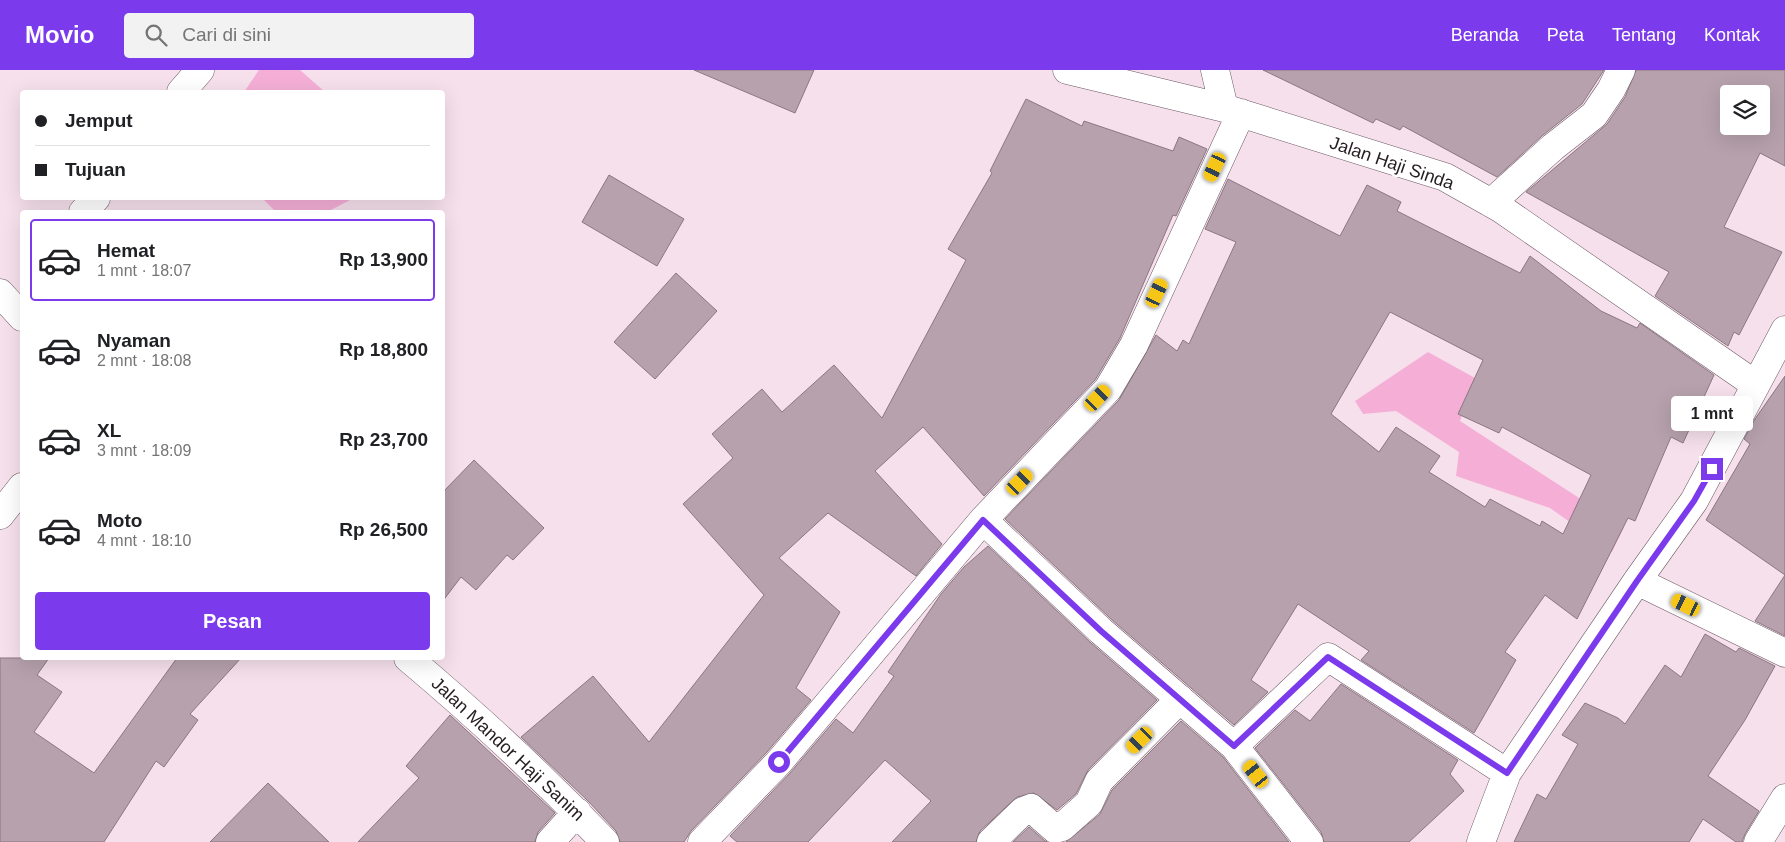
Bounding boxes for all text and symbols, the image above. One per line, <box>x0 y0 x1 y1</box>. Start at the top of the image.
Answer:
search box <box>124 13 474 58</box>
text: Movio <box>25 21 94 48</box>
icon: search <box>142 21 170 49</box>
text: Cari di sini <box>182 24 271 45</box>
text: Beranda <box>1451 25 1519 45</box>
text: Peta <box>1547 25 1584 45</box>
text: Tentang <box>1612 25 1676 45</box>
text: Kontak <box>1704 25 1760 45</box>
map controls <box>1720 85 1770 135</box>
button: layers <box>1720 85 1770 135</box>
text: Jemput <box>65 110 133 131</box>
street label: Jalan Haji Sinda <box>1327 132 1458 194</box>
car <box>1201 150 1228 184</box>
text: Tujuan <box>65 159 126 180</box>
icon: car <box>37 238 82 283</box>
text: Hemat <box>97 240 155 261</box>
text: Rp 13,900 <box>339 249 428 270</box>
text: 1 mnt · 18:07 <box>97 262 191 279</box>
car <box>1143 276 1170 310</box>
icon: car <box>37 328 82 373</box>
text: Nyaman <box>97 330 171 351</box>
text: Rp 18,800 <box>339 339 428 360</box>
text: 2 mnt · 18:08 <box>97 352 191 369</box>
car <box>1082 382 1113 414</box>
callout: 1 mnt <box>1671 396 1753 432</box>
text: 1 mnt <box>1691 405 1733 422</box>
icon: car <box>37 418 82 463</box>
text: XL <box>97 420 121 441</box>
text: Rp 23,700 <box>339 429 428 450</box>
text: 3 mnt · 18:09 <box>97 442 191 459</box>
route end <box>1701 458 1723 480</box>
car <box>1004 466 1035 498</box>
icon: car <box>37 508 82 553</box>
text: Moto <box>97 510 142 531</box>
text: Rp 26,500 <box>339 519 428 540</box>
text: 4 mnt · 18:10 <box>97 532 191 549</box>
button: Pesan <box>35 592 430 650</box>
car <box>1669 592 1702 618</box>
street label: Jalan Mandor Haji Sanim <box>428 673 588 825</box>
car <box>1124 724 1155 756</box>
route start <box>768 751 790 773</box>
car <box>1240 758 1271 790</box>

